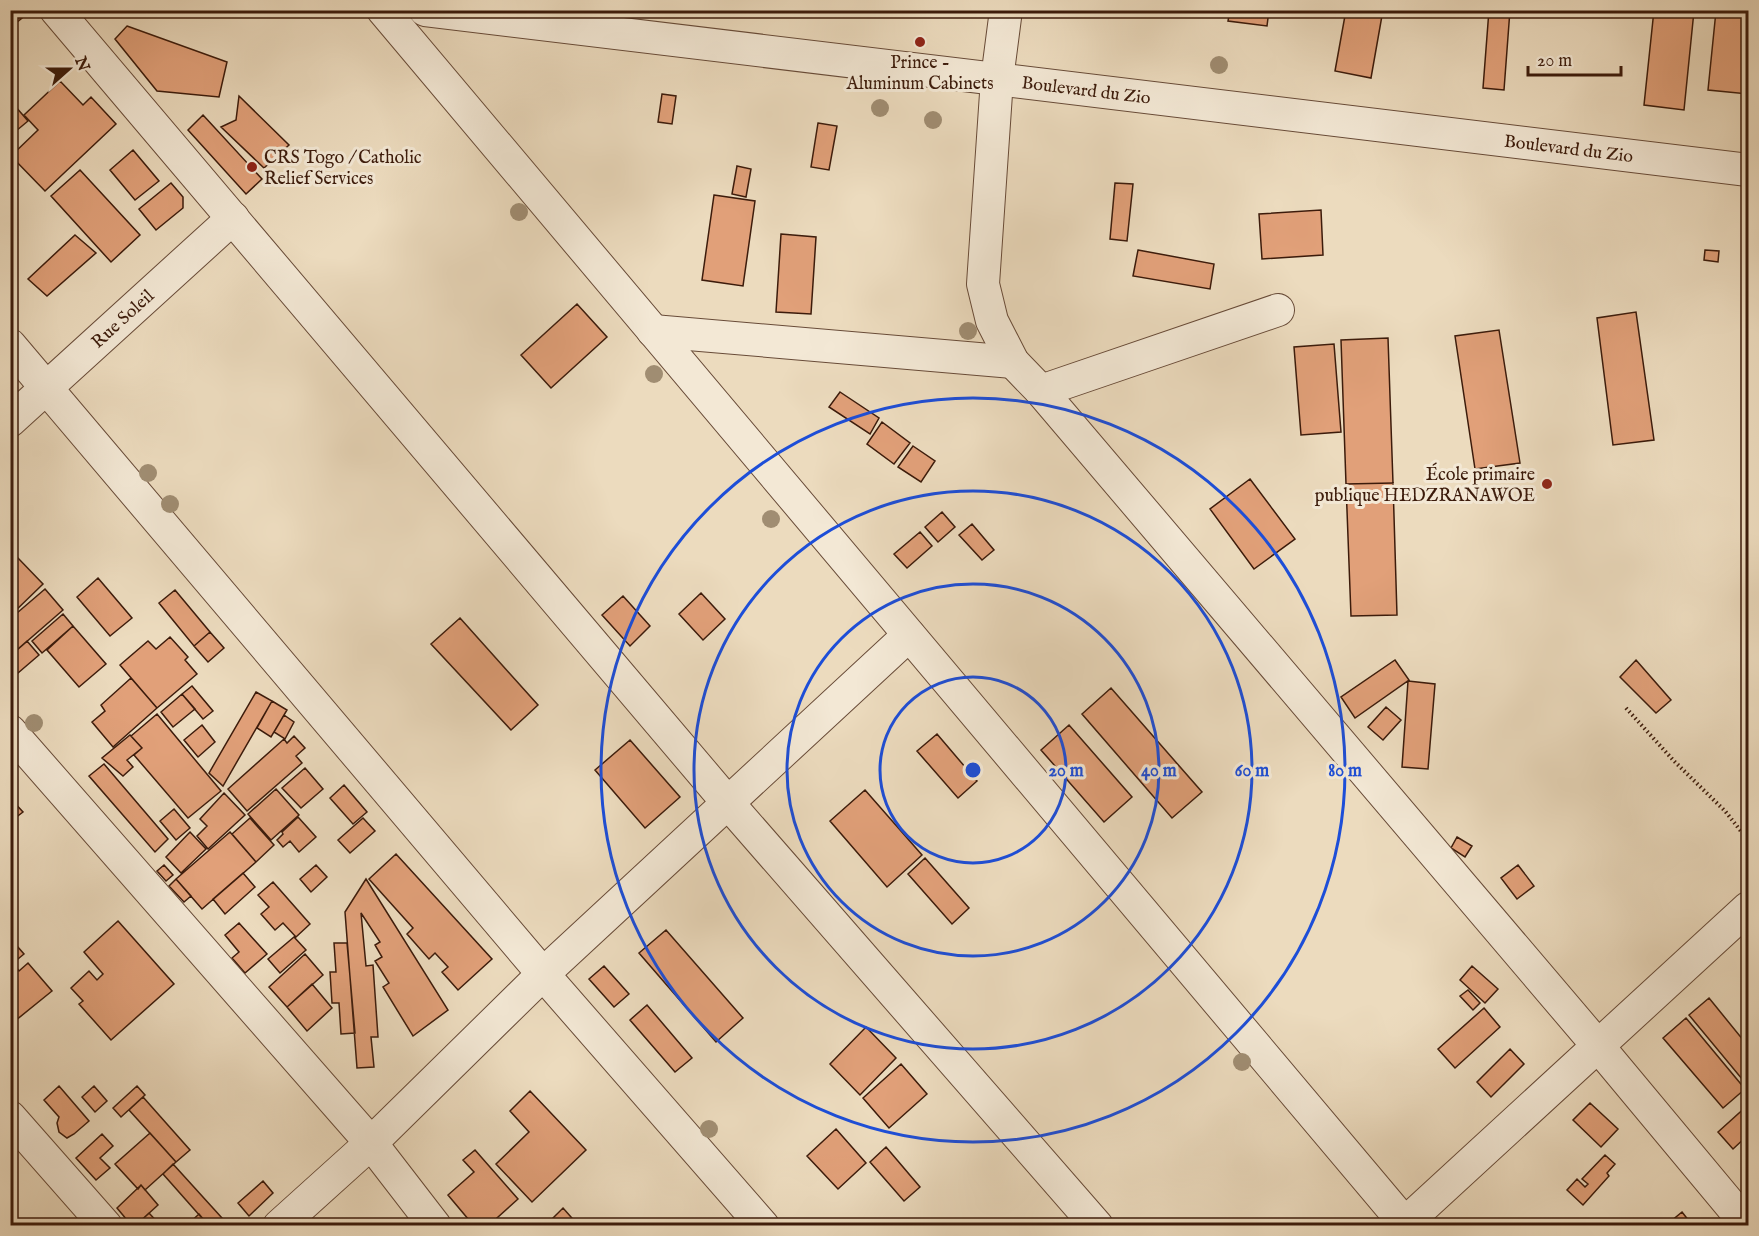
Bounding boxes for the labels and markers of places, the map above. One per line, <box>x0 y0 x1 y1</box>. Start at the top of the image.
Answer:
marker: Prince - Aluminum Cabinets <box>913 35 927 49</box>
place label: Prince - Aluminum Cabinets <box>845 52 994 96</box>
place label: CRS Togo / Catholic Relief Services <box>264 147 422 191</box>
marker: CRS Togo / Catholic Relief Services <box>245 160 259 174</box>
place label: École primaire publique HEDZRANAWOE <box>1315 462 1535 508</box>
marker: École primaire publique HEDZRANAWOE <box>1540 477 1554 491</box>
centre of rings <box>963 760 983 780</box>

